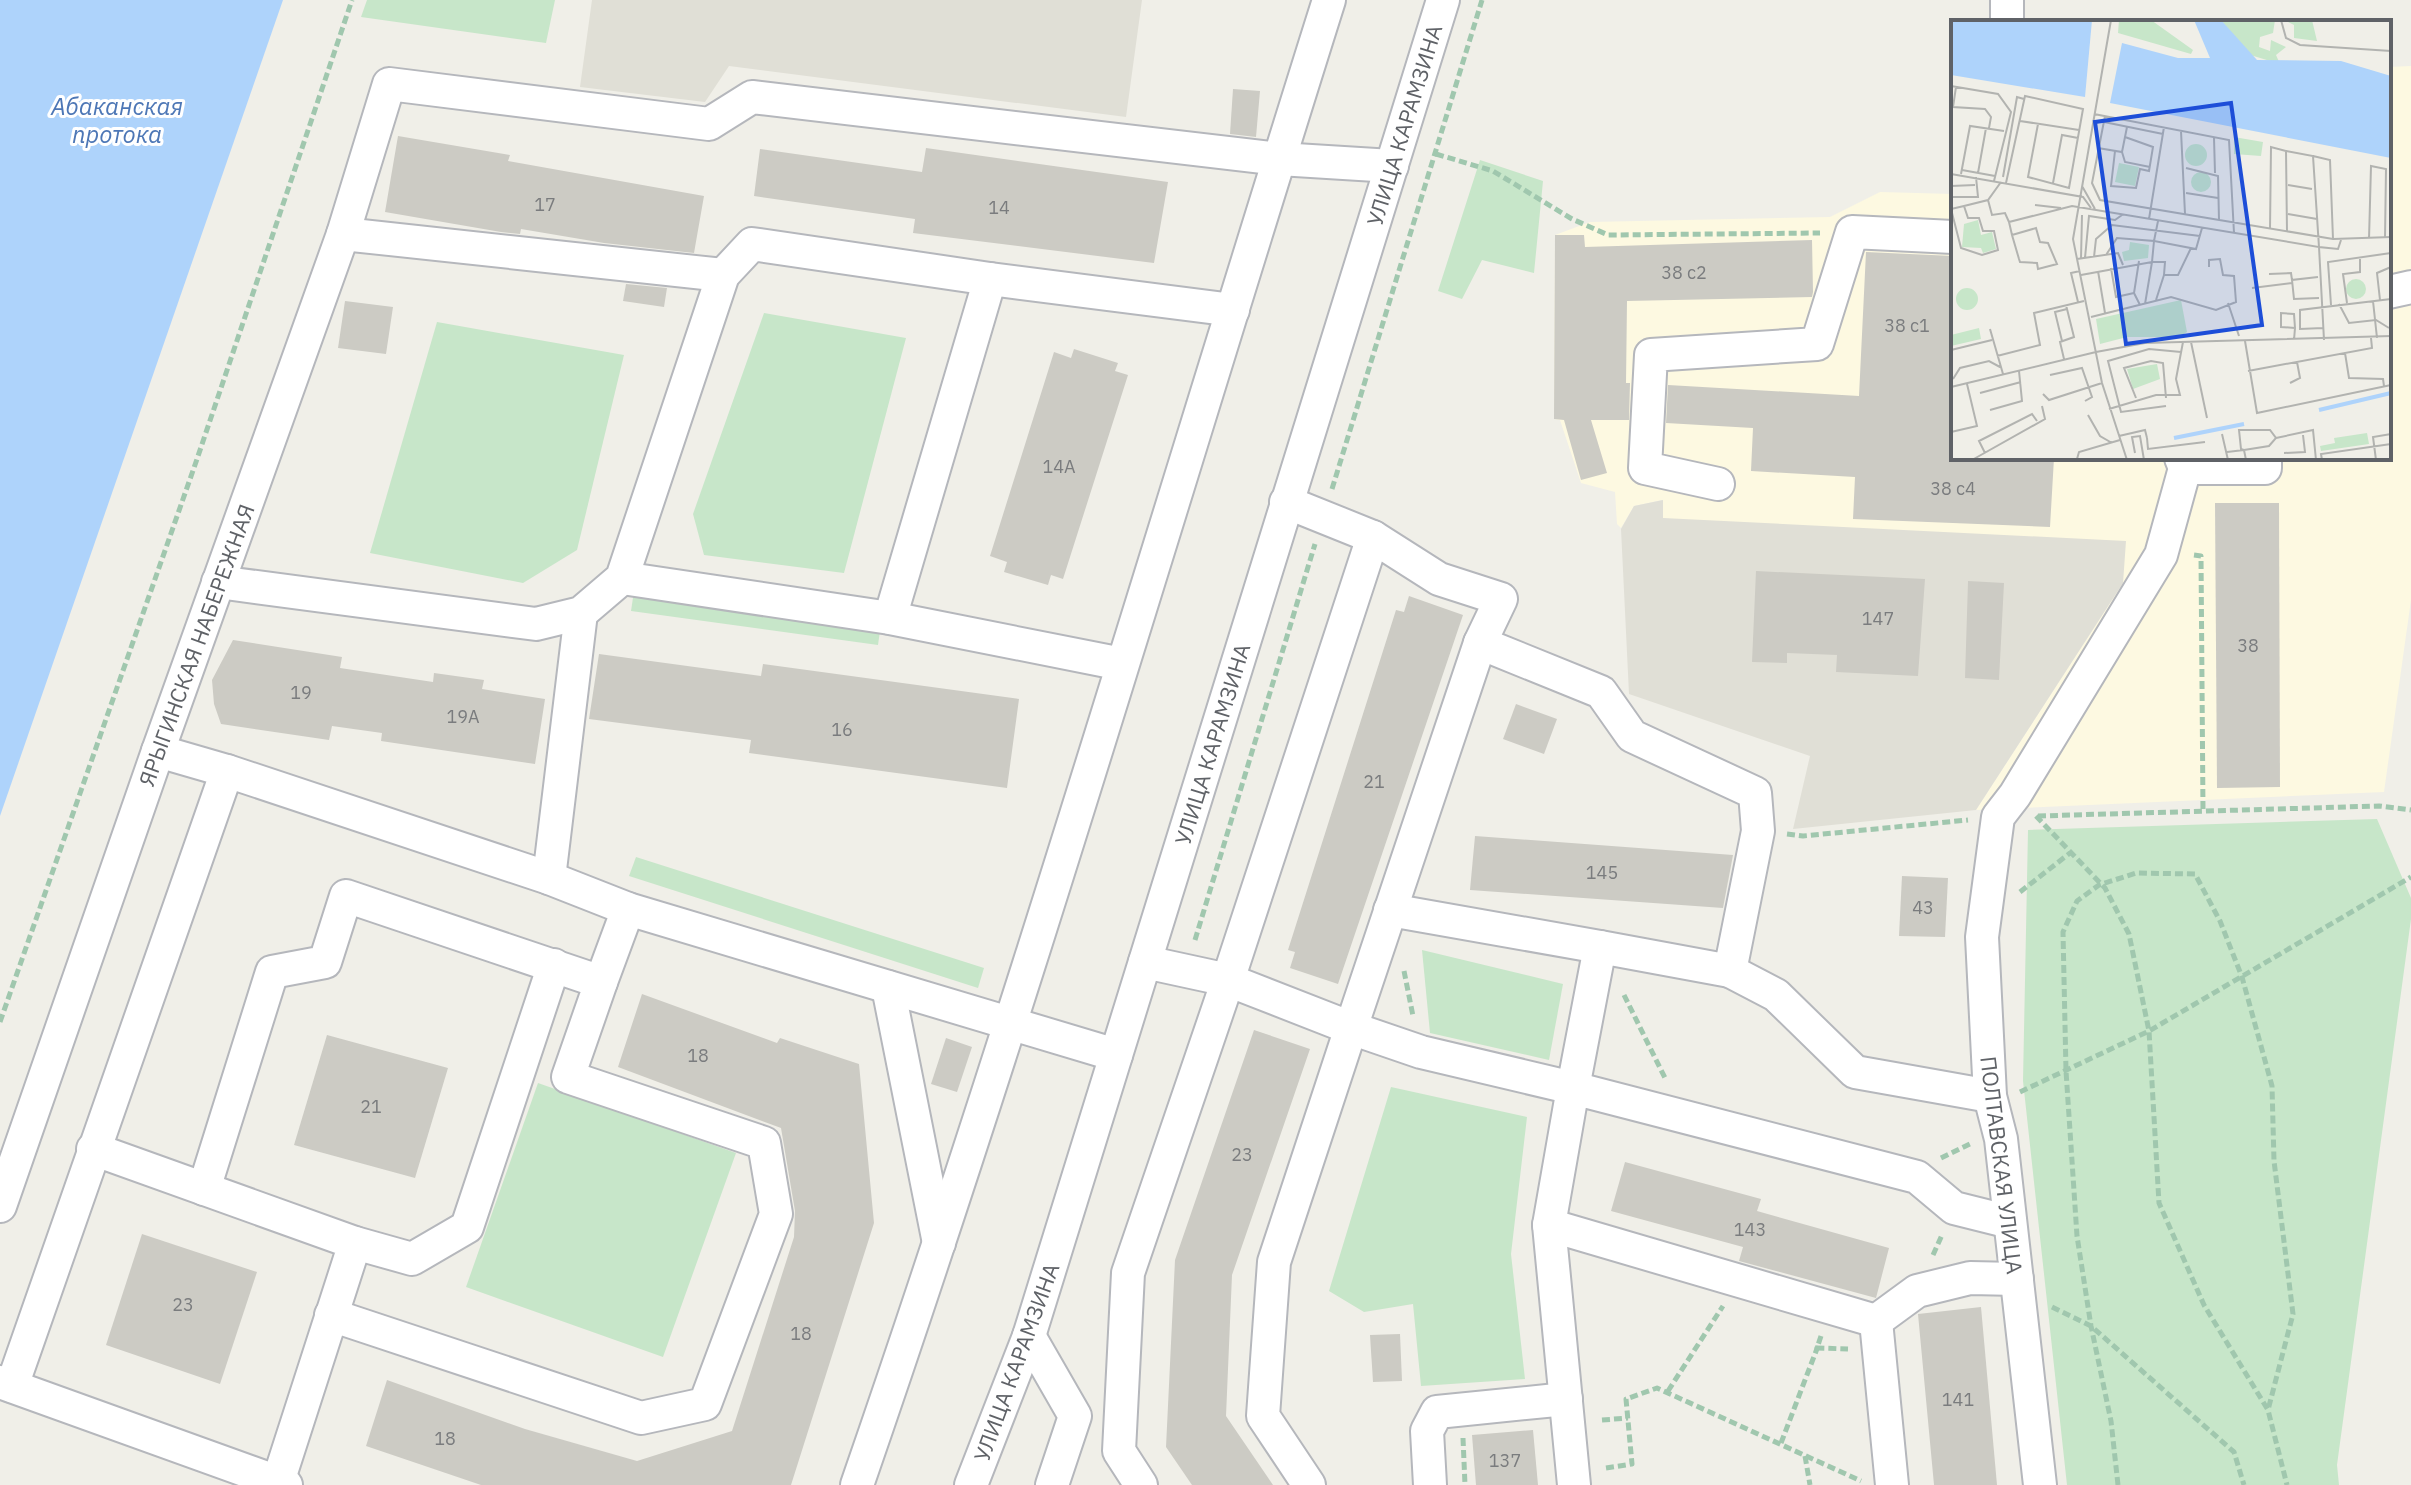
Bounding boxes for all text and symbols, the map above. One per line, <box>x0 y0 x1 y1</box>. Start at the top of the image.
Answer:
inset map <box>1951 20 2391 460</box>
street label: УЛИЦА КАРАМЗИНА <box>1360 21 1448 229</box>
water label: Абаканская протока <box>50 90 183 150</box>
house number: 17 <box>534 193 556 216</box>
house number: 14 <box>988 196 1010 219</box>
house number: 38 с2 <box>1661 261 1707 284</box>
house number: 38 с1 <box>1884 314 1930 337</box>
house number: 14А <box>1042 455 1076 478</box>
house number: 38 с4 <box>1930 477 1976 500</box>
street label: ЯРЫГИНСКАЯ НАБЕРЕЖНАЯ <box>131 500 261 790</box>
house number: 147 <box>1862 607 1894 630</box>
house number: 38 <box>2237 634 2259 657</box>
street label: УЛИЦА КАРАМЗИНА <box>1168 640 1256 848</box>
house number: 19 <box>290 681 312 704</box>
house number: 19А <box>446 705 480 728</box>
house number: 16 <box>831 718 853 741</box>
house number: 21 <box>1363 770 1385 793</box>
house number: 145 <box>1586 861 1618 884</box>
house number: 43 <box>1912 896 1934 919</box>
house number: 18 <box>687 1044 709 1067</box>
street label: ПОЛТАВСКАЯ УЛИЦА <box>1974 1054 2030 1276</box>
house number: 21 <box>360 1095 382 1118</box>
house number: 23 <box>1231 1143 1253 1166</box>
house number: 143 <box>1734 1218 1766 1241</box>
street label: УЛИЦА КАРАМЗИНА <box>967 1259 1065 1465</box>
house number: 23 <box>172 1293 194 1316</box>
house number: 18 <box>790 1322 812 1345</box>
house number: 141 <box>1942 1388 1974 1411</box>
house number: 18 <box>434 1427 456 1450</box>
house number: 137 <box>1489 1449 1521 1472</box>

